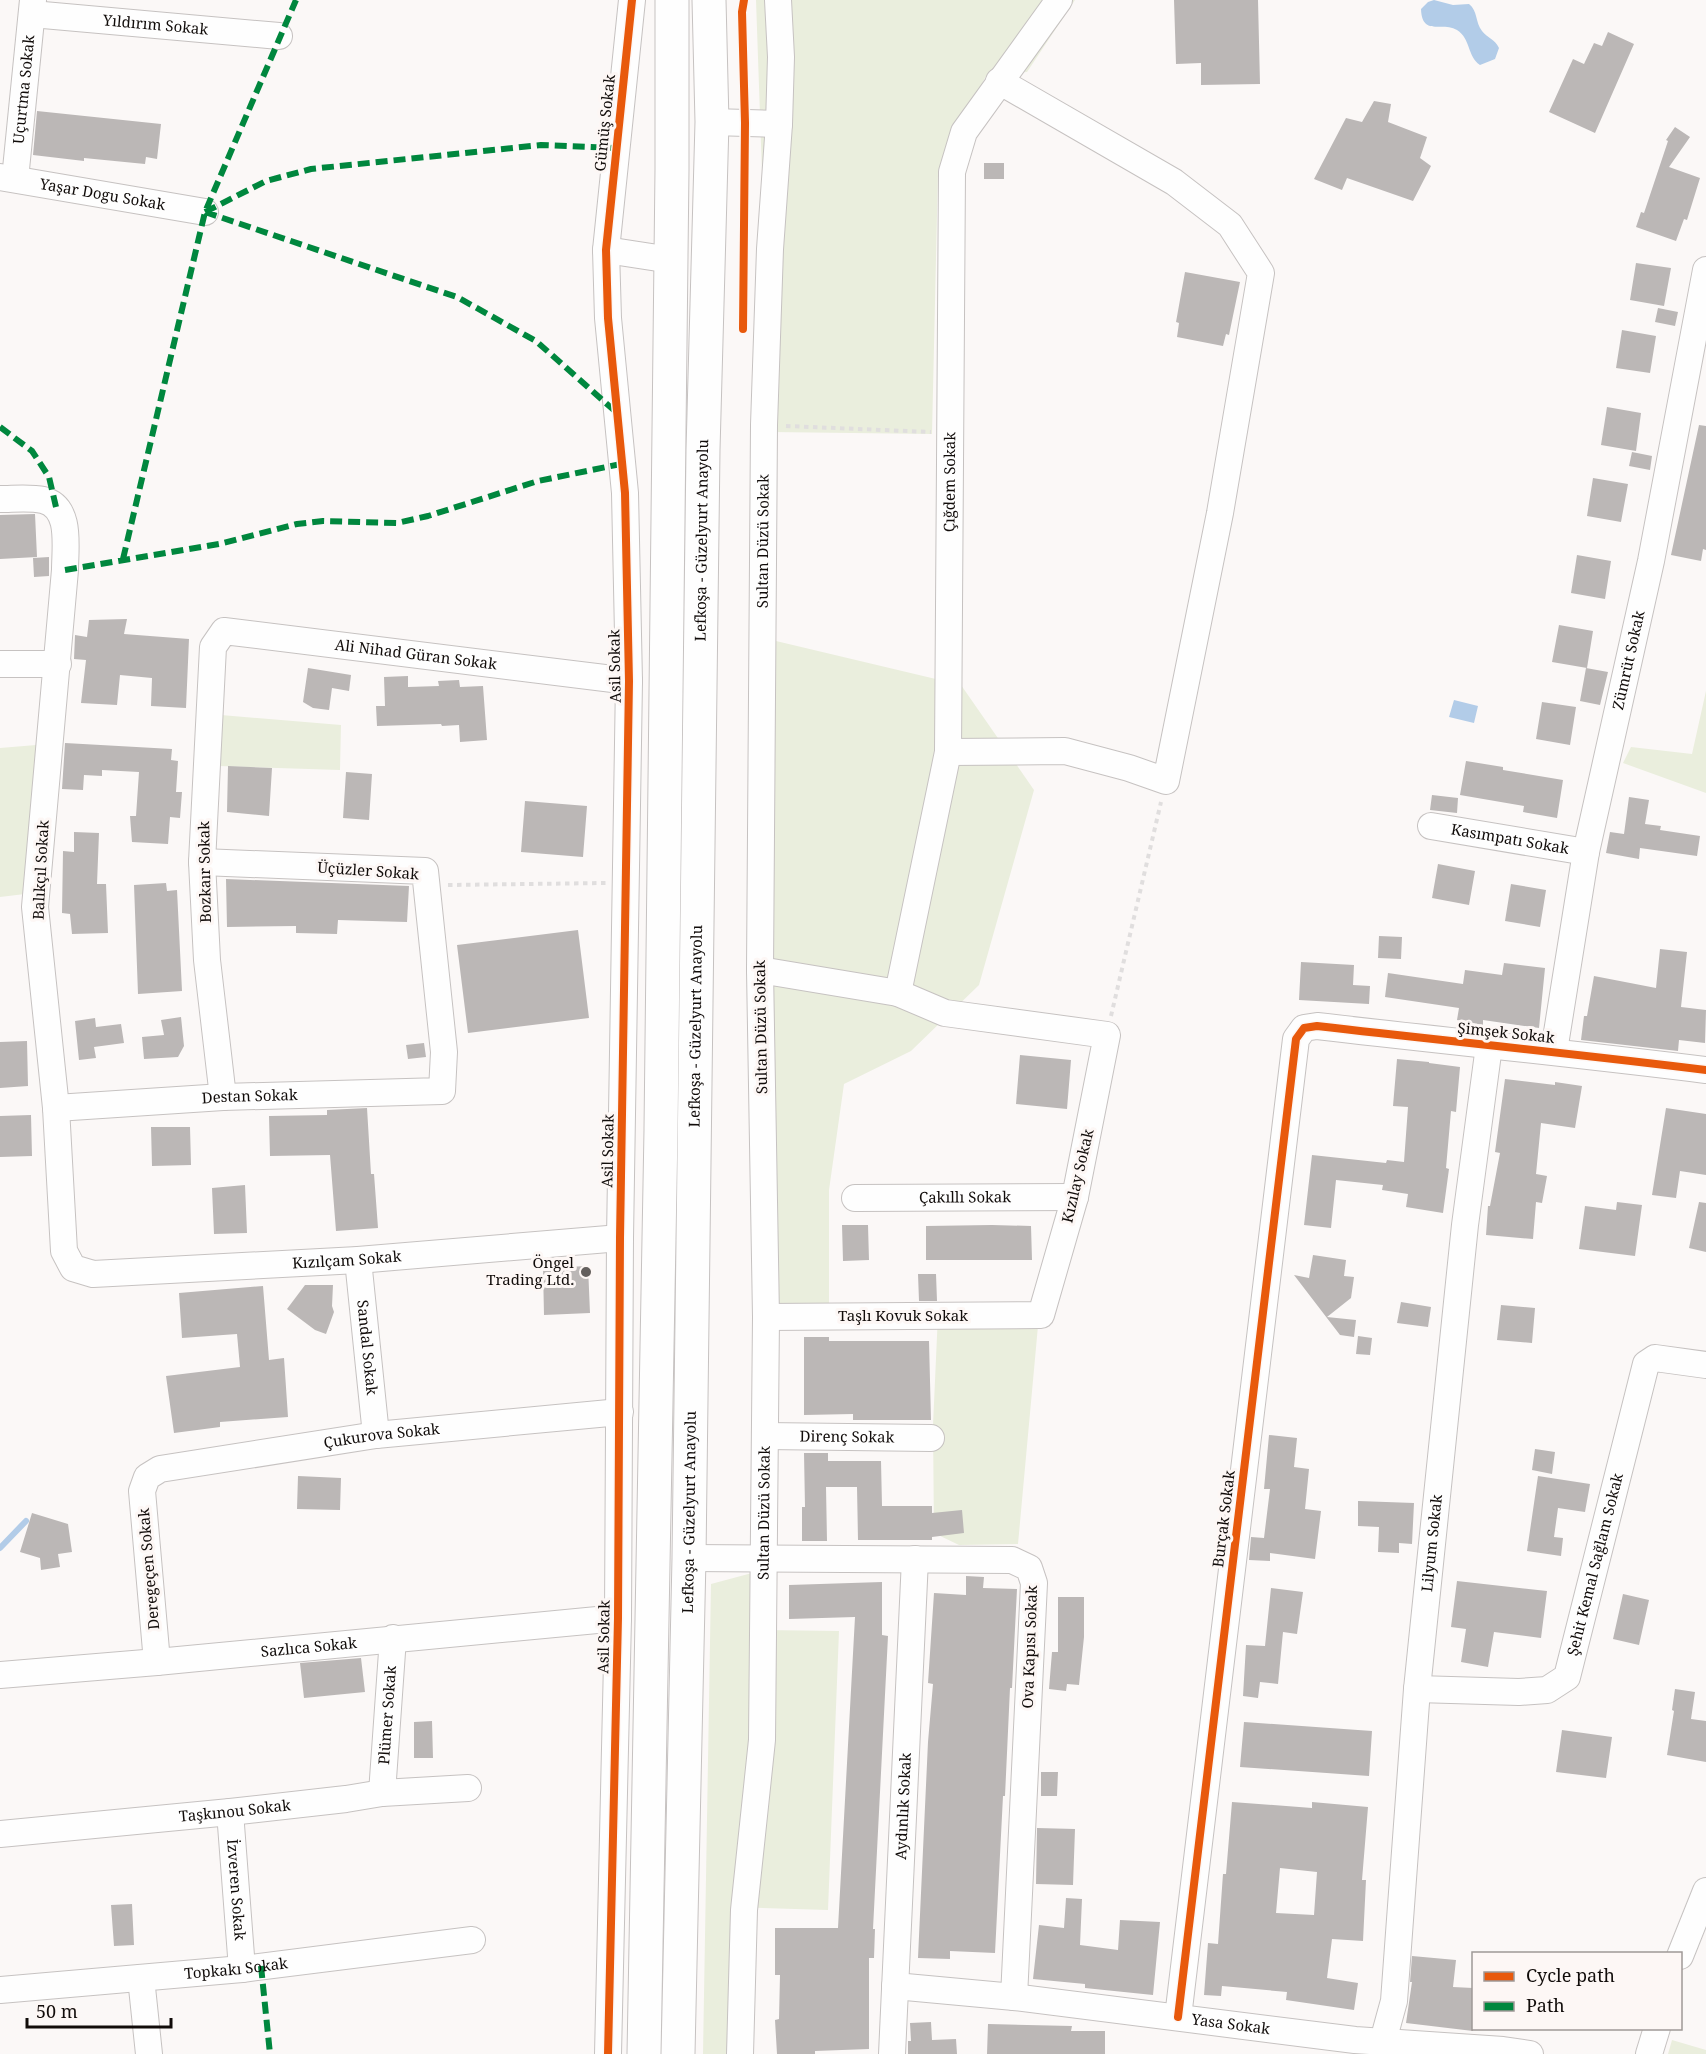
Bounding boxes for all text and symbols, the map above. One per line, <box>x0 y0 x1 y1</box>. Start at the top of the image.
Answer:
street label: Yıldırım Sokak <box>101 9 209 39</box>
street label: Uçurtma Sokak <box>8 34 38 145</box>
street label: Gümüş Sokak <box>589 73 619 172</box>
street label: Yaşar Dogu Sokak <box>37 173 167 214</box>
street label: Çığdem Sokak <box>939 432 959 532</box>
street label: Lefkoşa - Güzelyurt Anayolu <box>690 438 712 642</box>
street label: Sultan Düzü Sokak <box>752 474 773 608</box>
street label: Zümrüt Sokak <box>1607 608 1649 712</box>
street label: Asil Sokak <box>603 629 625 703</box>
street label: Ali Nihad Güran Sokak <box>334 634 498 674</box>
street label: Balıkçıl Sokak <box>27 819 53 920</box>
street label: Kasımpatı Sokak <box>1450 819 1571 858</box>
street label: Bozkaır Sokak <box>193 821 215 923</box>
street label: Üçüzler Sokak <box>317 856 420 884</box>
street label: Lefkoşa - Güzelyurt Anayolu <box>683 924 706 1127</box>
street label: Sultan Düzü Sokak <box>749 960 771 1094</box>
street label: Şimşek Sokak <box>1457 1017 1556 1047</box>
street label: Destan Sokak <box>201 1084 298 1107</box>
street label: Asil Sokak <box>596 1114 618 1188</box>
street label: Kızılay Sokak <box>1057 1127 1098 1225</box>
street label: Çakıllı Sokak <box>919 1186 1011 1207</box>
street label: Kızılçam Sokak <box>292 1245 402 1272</box>
place label: Öngel Trading Ltd. <box>486 1252 574 1289</box>
marker: Öngel Trading Ltd. <box>579 1265 593 1279</box>
street label: Sandal Sokak <box>353 1299 383 1396</box>
street label: Taşlı Kovuk Sokak <box>838 1305 968 1325</box>
street label: Lefkoşa - Güzelyurt Anayolu <box>677 1410 700 1614</box>
street label: Çukurova Sokak <box>322 1418 441 1452</box>
street label: Direnç Sokak <box>800 1425 895 1447</box>
street label: Sultan Düzü Sokak <box>753 1446 774 1580</box>
street label: Burçak Sokak <box>1207 1469 1239 1569</box>
street label: Şehit Kemal Sağlam Sokak <box>1562 1470 1627 1658</box>
street label: Lilyum Sokak <box>1416 1493 1446 1593</box>
street label: Deregeçen Sokak <box>133 1507 163 1631</box>
street label: Ova Kapısı Sokak <box>1017 1585 1041 1709</box>
street label: Asil Sokak <box>592 1600 614 1674</box>
street label: Sazlıca Sokak <box>260 1632 358 1661</box>
street label: Plümer Sokak <box>373 1665 400 1765</box>
street label: Aydınlık Sokak <box>890 1752 915 1860</box>
street label: Taşkınou Sokak <box>178 1794 292 1826</box>
street label: İzveren Sokak <box>223 1838 251 1941</box>
street label: Topkakı Sokak <box>183 1952 289 1983</box>
legend <box>1472 1952 1682 2030</box>
text: Cycle path <box>1526 1963 1615 1987</box>
scale bar <box>27 1991 171 2029</box>
text: Path <box>1526 1993 1565 2017</box>
text: 50 m <box>36 1999 78 2023</box>
street label: Yasa Sokak <box>1190 2008 1272 2038</box>

